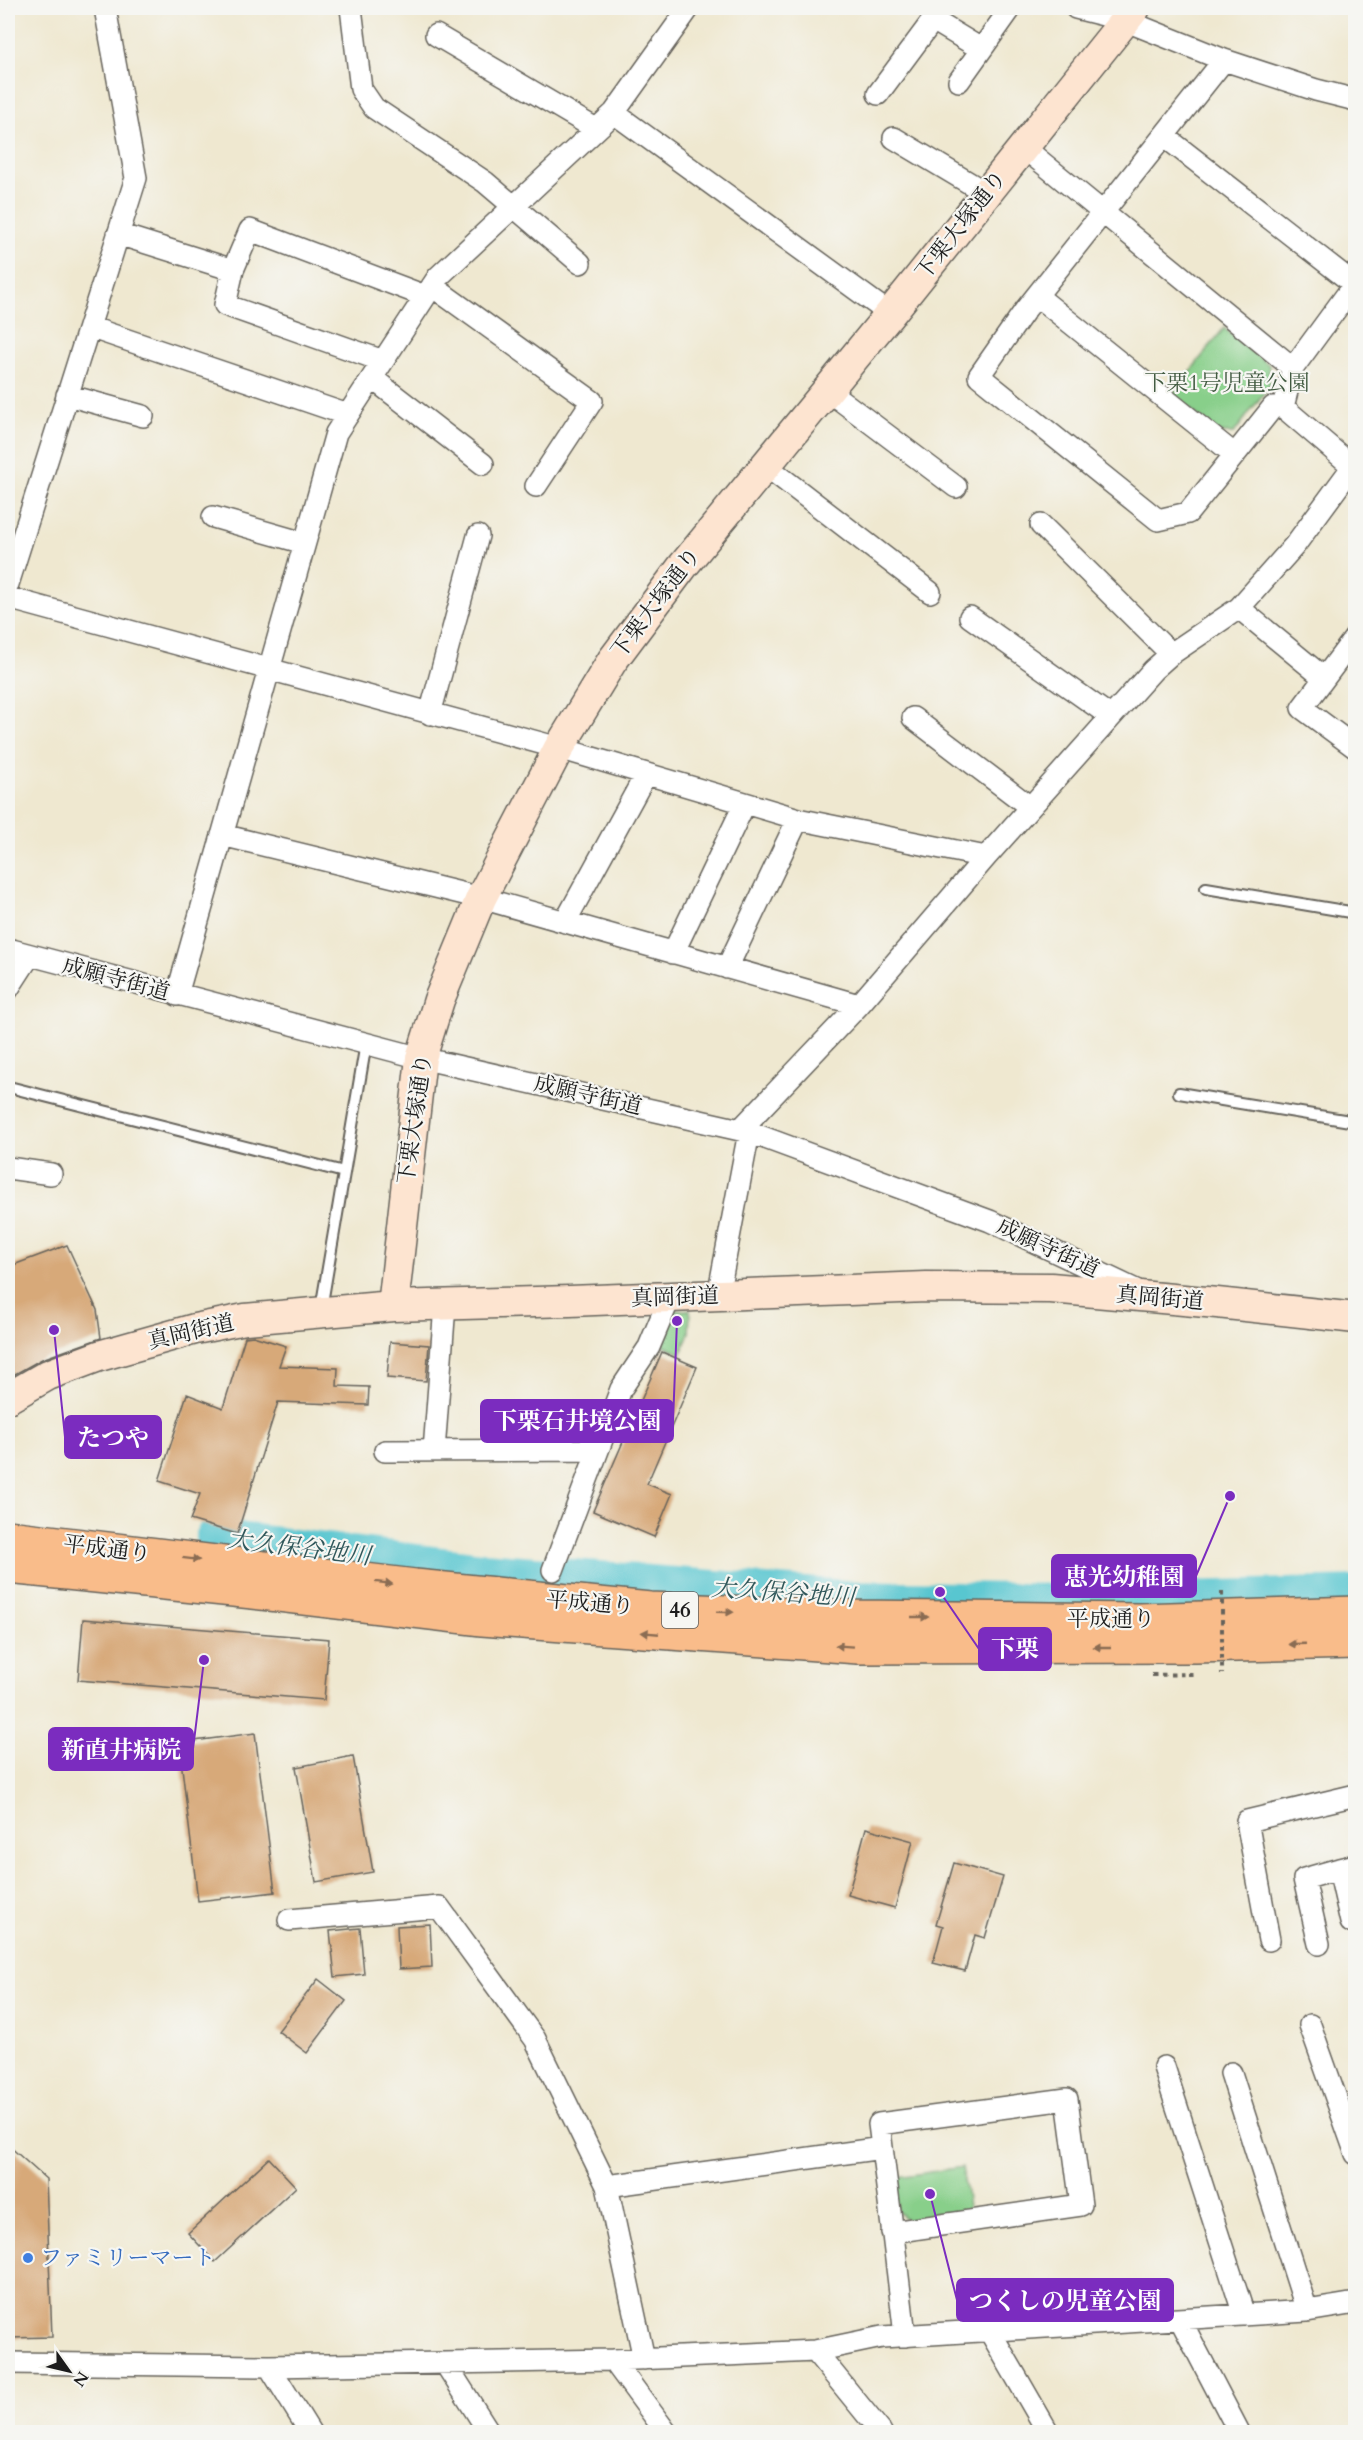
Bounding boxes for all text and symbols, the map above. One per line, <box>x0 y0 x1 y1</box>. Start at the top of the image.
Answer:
street label: 下栗大塚通り <box>909 164 1013 286</box>
park label: 下栗1号児童公園 <box>1144 368 1310 398</box>
street label: 下栗大塚通り <box>604 541 708 665</box>
street label: 成願寺街道 <box>59 950 173 1008</box>
street label: 下栗大塚通り <box>391 1052 439 1186</box>
street label: 成願寺街道 <box>531 1068 645 1122</box>
street label: 成願寺街道 <box>992 1211 1104 1285</box>
street label: 真岡街道 <box>1115 1279 1205 1317</box>
street label: 真岡街道 <box>630 1280 720 1314</box>
street label: 真岡街道 <box>145 1307 237 1357</box>
callout: 下栗石井境公園 <box>481 1400 673 1442</box>
text: 下栗石井境公園 <box>493 1405 661 1438</box>
callout: たつや <box>65 1416 161 1458</box>
text: たつや <box>77 1422 149 1455</box>
water label: 大久保谷地川 <box>226 1523 375 1574</box>
street label: 平成通り <box>61 1529 153 1569</box>
one-way arrow <box>181 1555 200 1564</box>
callout: 恵光幼稚園 <box>1052 1555 1196 1597</box>
text: 恵光幼稚園 <box>1064 1561 1184 1594</box>
water label: 大久保谷地川 <box>710 1572 859 1615</box>
one-way arrow <box>375 1578 394 1587</box>
street label: 平成通り <box>545 1584 635 1622</box>
road number: 46 <box>662 1592 698 1628</box>
street label: 平成通り <box>1067 1604 1155 1634</box>
one-way arrow <box>715 1607 734 1616</box>
one-way arrow <box>910 1612 929 1622</box>
one-way arrow <box>640 1628 659 1637</box>
callout: 下栗 <box>979 1628 1051 1670</box>
text: 下栗 <box>991 1633 1039 1666</box>
one-way arrow <box>1288 1639 1307 1648</box>
one-way arrow <box>835 1642 854 1651</box>
one-way arrow <box>1093 1642 1112 1652</box>
callout: 新直井病院 <box>49 1728 193 1770</box>
text: 新直井病院 <box>61 1734 181 1767</box>
place label: ファミリーマート <box>40 2243 216 2273</box>
marker: ファミリーマート <box>21 2251 35 2265</box>
callout: つくしの児童公園 <box>957 2279 1173 2321</box>
text: つくしの児童公園 <box>969 2285 1161 2318</box>
north arrow <box>39 2341 99 2401</box>
text: N <box>68 2367 94 2391</box>

